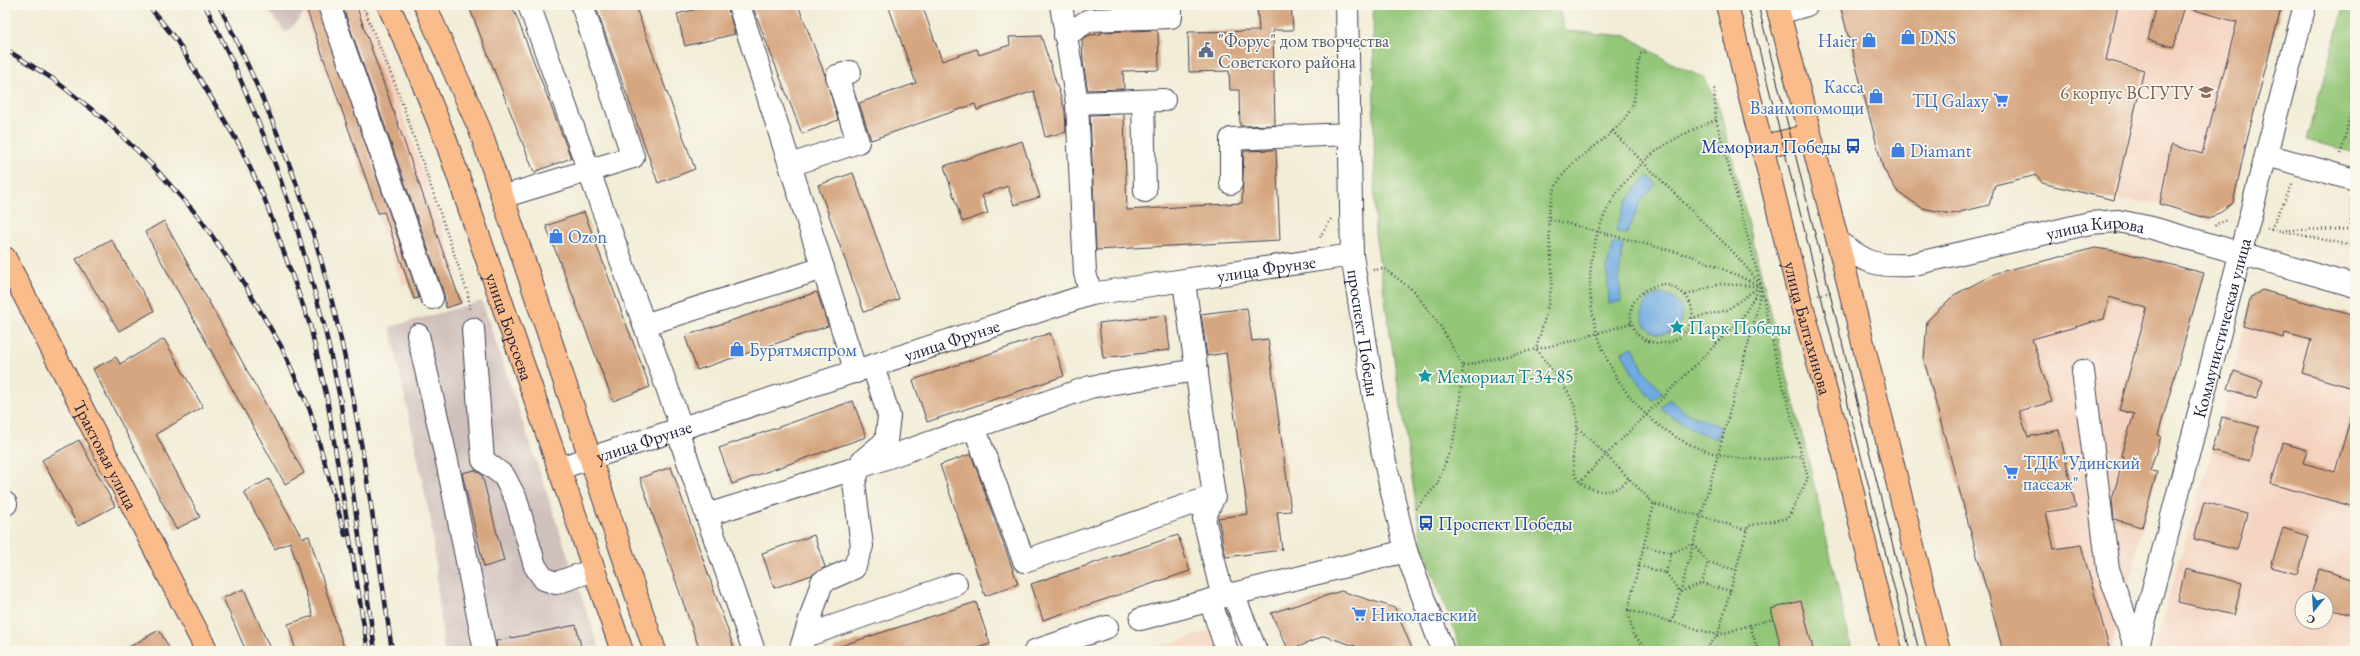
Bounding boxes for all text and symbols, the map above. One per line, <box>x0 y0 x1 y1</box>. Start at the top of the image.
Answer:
place label: DNS <box>1920 26 1956 49</box>
shop icon: DNS <box>1899 28 1917 46</box>
place label: "Форус" дом творчества Советского района <box>1218 29 1390 73</box>
place label: Haier <box>1818 29 1857 52</box>
shop icon: Haier <box>1860 31 1878 49</box>
public building icon: "Форус" дом творчества Советского района <box>1197 41 1215 59</box>
place label: Касса Взаимопомощи <box>1750 75 1865 119</box>
place label: 6 корпус ВСГУТУ <box>2060 81 2195 104</box>
school or university icon: 6 корпус ВСГУТУ <box>2197 83 2215 101</box>
shop icon: Касса Взаимопомощи <box>1867 87 1885 105</box>
place label: ТЦ Galaxy <box>1912 89 1989 112</box>
supermarket icon: ТЦ Galaxy <box>1992 91 2010 109</box>
place label: Мемориал Победы <box>1701 135 1841 158</box>
bus stop icon: Мемориал Победы <box>1844 137 1862 155</box>
place label: Diamant <box>1910 139 1972 162</box>
shop icon: Diamant <box>1889 141 1907 159</box>
street label: улица Кирова <box>2044 209 2148 244</box>
place label: Ozon <box>568 225 607 248</box>
shop icon: Ozon <box>547 227 565 245</box>
street label: Коммунистическая улица <box>2187 235 2256 420</box>
street label: улица Фрунзе <box>1215 249 1317 287</box>
street label: улица Балтахинова <box>1780 259 1838 398</box>
street label: проспект Победы <box>1343 268 1385 398</box>
street label: улица Борсоева <box>481 270 539 384</box>
street label: улица Фрунзе <box>901 313 1002 366</box>
place label: Парк Победы <box>1689 316 1791 339</box>
place icon: Парк Победы <box>1668 318 1686 336</box>
place label: Бурятмяспром <box>749 338 857 361</box>
shop icon: Бурятмяспром <box>728 340 746 358</box>
place label: Мемориал Т-34-85 <box>1437 365 1574 388</box>
place icon: Мемориал Т-34-85 <box>1416 367 1434 385</box>
street label: Трактовая улица <box>68 396 144 514</box>
street label: улица Фрунзе <box>593 414 694 467</box>
place label: ТДК "Удинский пассаж" <box>2023 451 2141 495</box>
supermarket icon: ТДК "Удинский пассаж" <box>2002 463 2020 481</box>
place label: Проспект Победы <box>1438 512 1572 535</box>
bus stop icon: Проспект Победы <box>1417 514 1435 532</box>
north arrow <box>2294 590 2334 630</box>
place label: Николаевский <box>1371 603 1477 626</box>
supermarket icon: Николаевский <box>1350 605 1368 623</box>
text: С <box>2305 612 2317 627</box>

